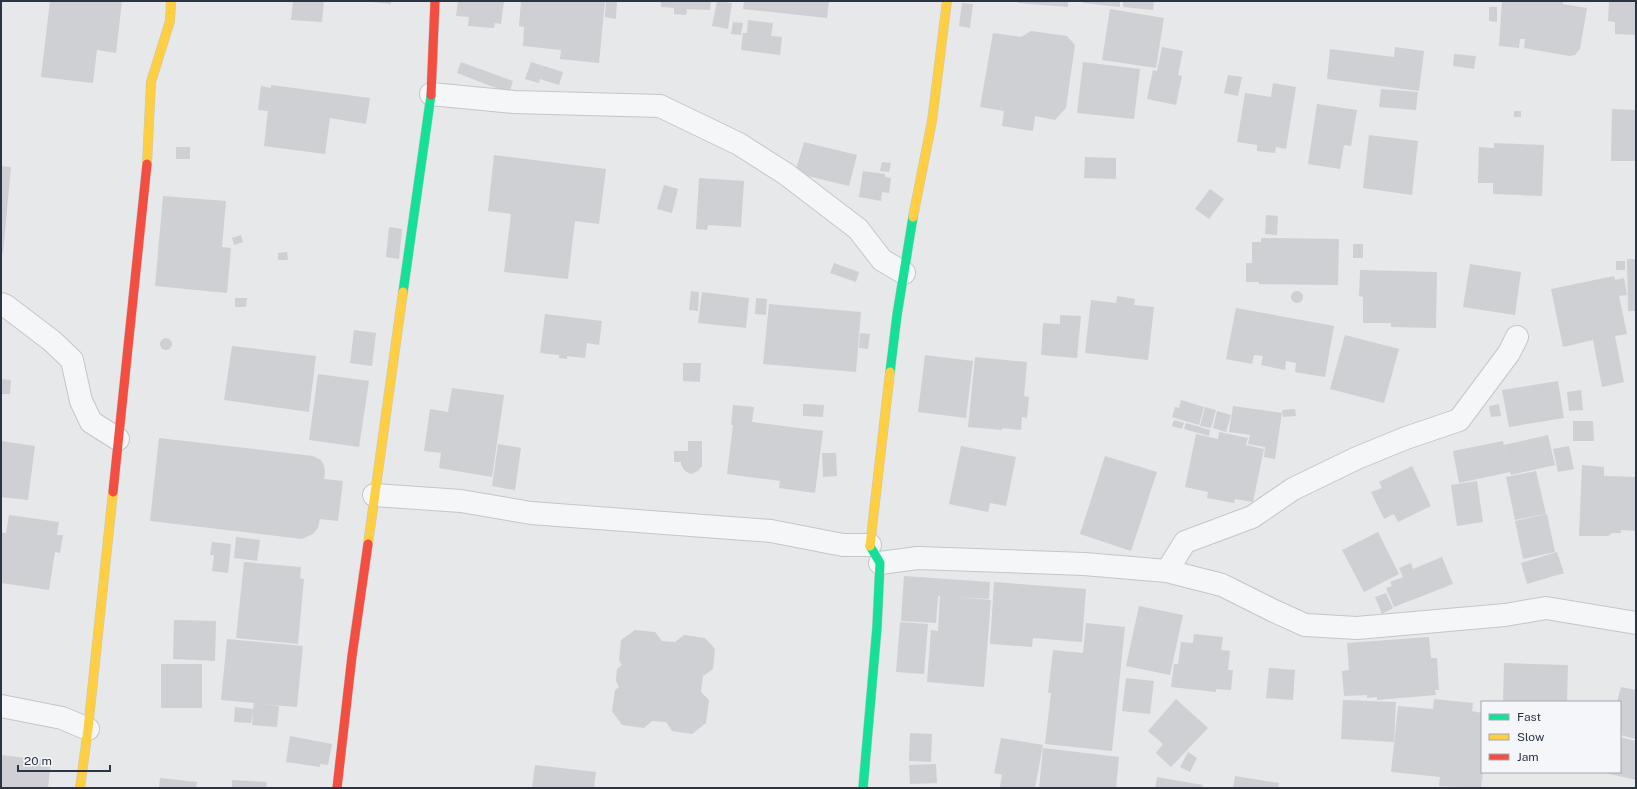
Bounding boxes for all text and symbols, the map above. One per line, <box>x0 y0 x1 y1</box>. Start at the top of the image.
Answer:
legend <box>1481 701 1621 773</box>
text: Fast <box>1517 710 1542 724</box>
text: Slow <box>1517 730 1545 744</box>
scale bar <box>18 747 110 773</box>
text: Jam <box>1517 750 1539 764</box>
text: 20 m <box>24 754 52 768</box>

